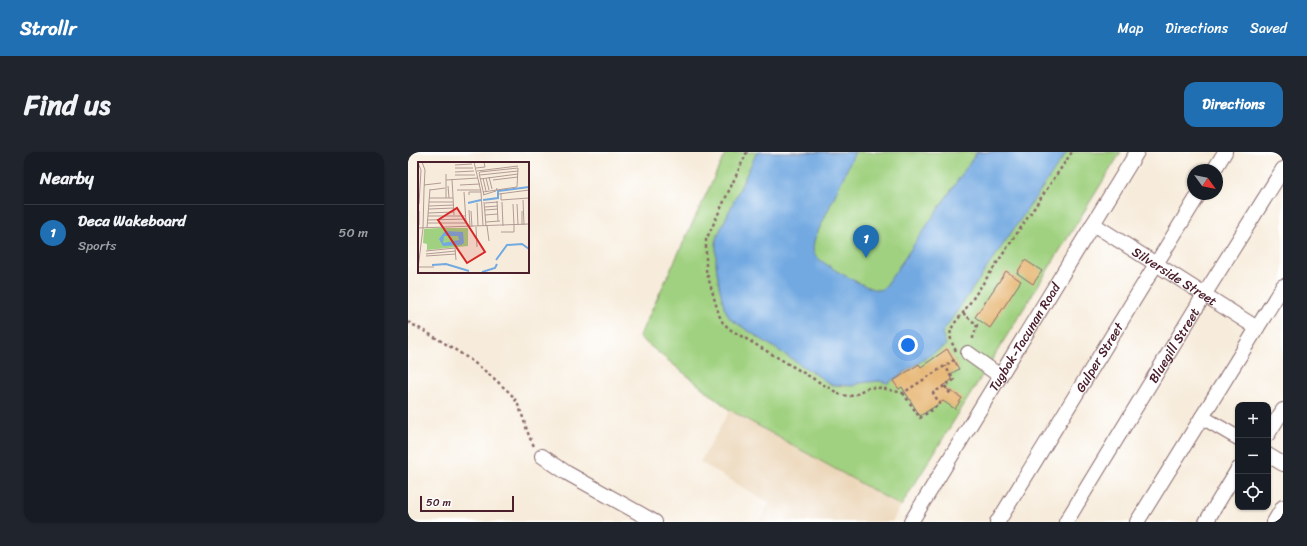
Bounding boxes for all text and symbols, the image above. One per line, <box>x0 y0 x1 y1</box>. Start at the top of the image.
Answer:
text: Strollr <box>20 12 76 45</box>
text: Map <box>1117 16 1143 41</box>
text: Directions <box>1165 16 1228 41</box>
text: Saved <box>1250 16 1287 41</box>
text: Find us <box>24 80 111 129</box>
button: Directions <box>1184 82 1283 127</box>
inset map <box>418 162 529 273</box>
text: Nearby <box>40 163 94 193</box>
north arrow <box>1187 164 1223 200</box>
text: Deca Wakeboard <box>78 208 186 234</box>
text: 1 <box>50 221 56 244</box>
text: 50 m <box>338 221 368 244</box>
pin: 1 <box>853 225 879 258</box>
text: Sports <box>78 234 116 257</box>
street label: Silverside Street <box>1128 240 1223 312</box>
street label: Tugbok-Tacunan Road <box>982 277 1067 396</box>
street label: Bluegill Street <box>1142 303 1206 387</box>
street label: Gulper Street <box>1069 317 1130 397</box>
your location <box>898 335 918 355</box>
map controls <box>1235 402 1271 510</box>
button: + <box>1235 402 1271 438</box>
button: − <box>1235 438 1271 474</box>
button: locate <box>1235 474 1271 510</box>
text: 50 m <box>426 493 451 512</box>
scale bar <box>420 494 514 513</box>

